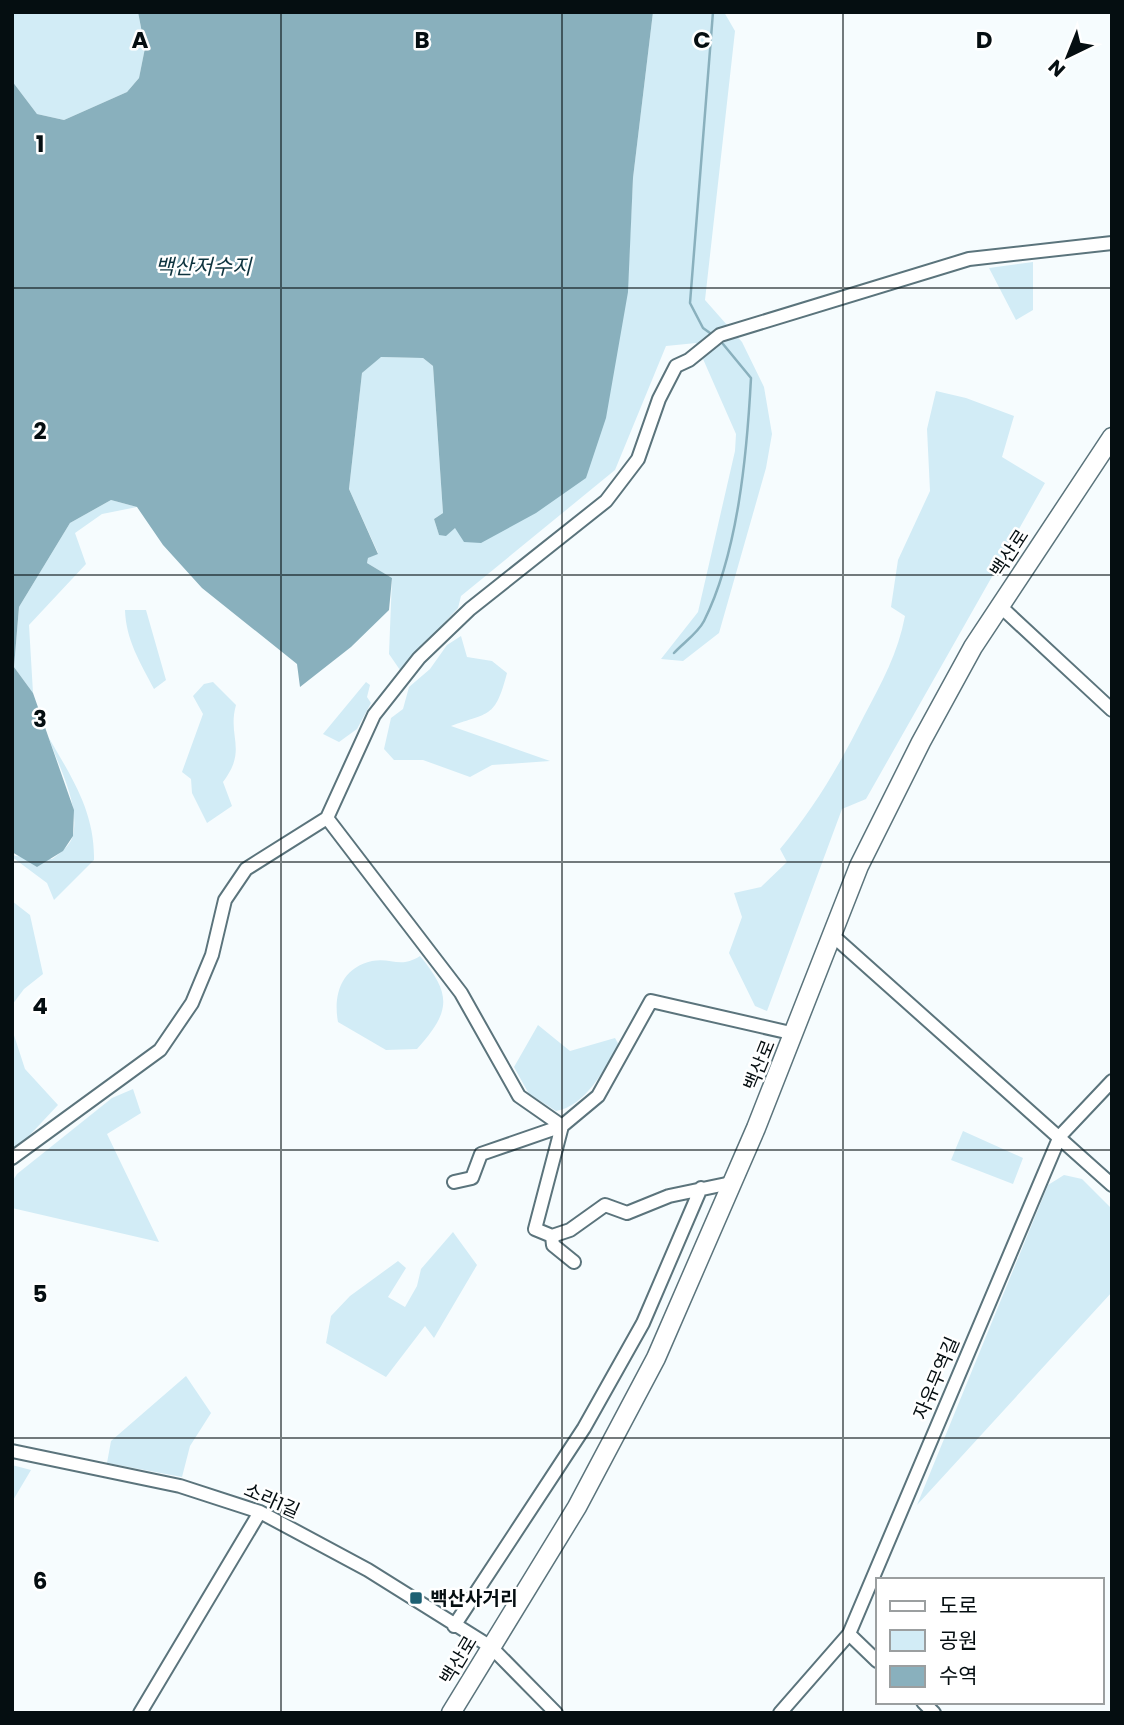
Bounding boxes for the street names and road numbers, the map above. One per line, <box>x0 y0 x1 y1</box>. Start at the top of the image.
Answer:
street label: 백산로 <box>984 524 1035 583</box>
street label: 백산로 <box>737 1036 782 1095</box>
street label: 자유무역길 <box>907 1333 966 1424</box>
street label: 소라1길 <box>240 1476 304 1525</box>
street label: 백산로 <box>433 1631 484 1690</box>

